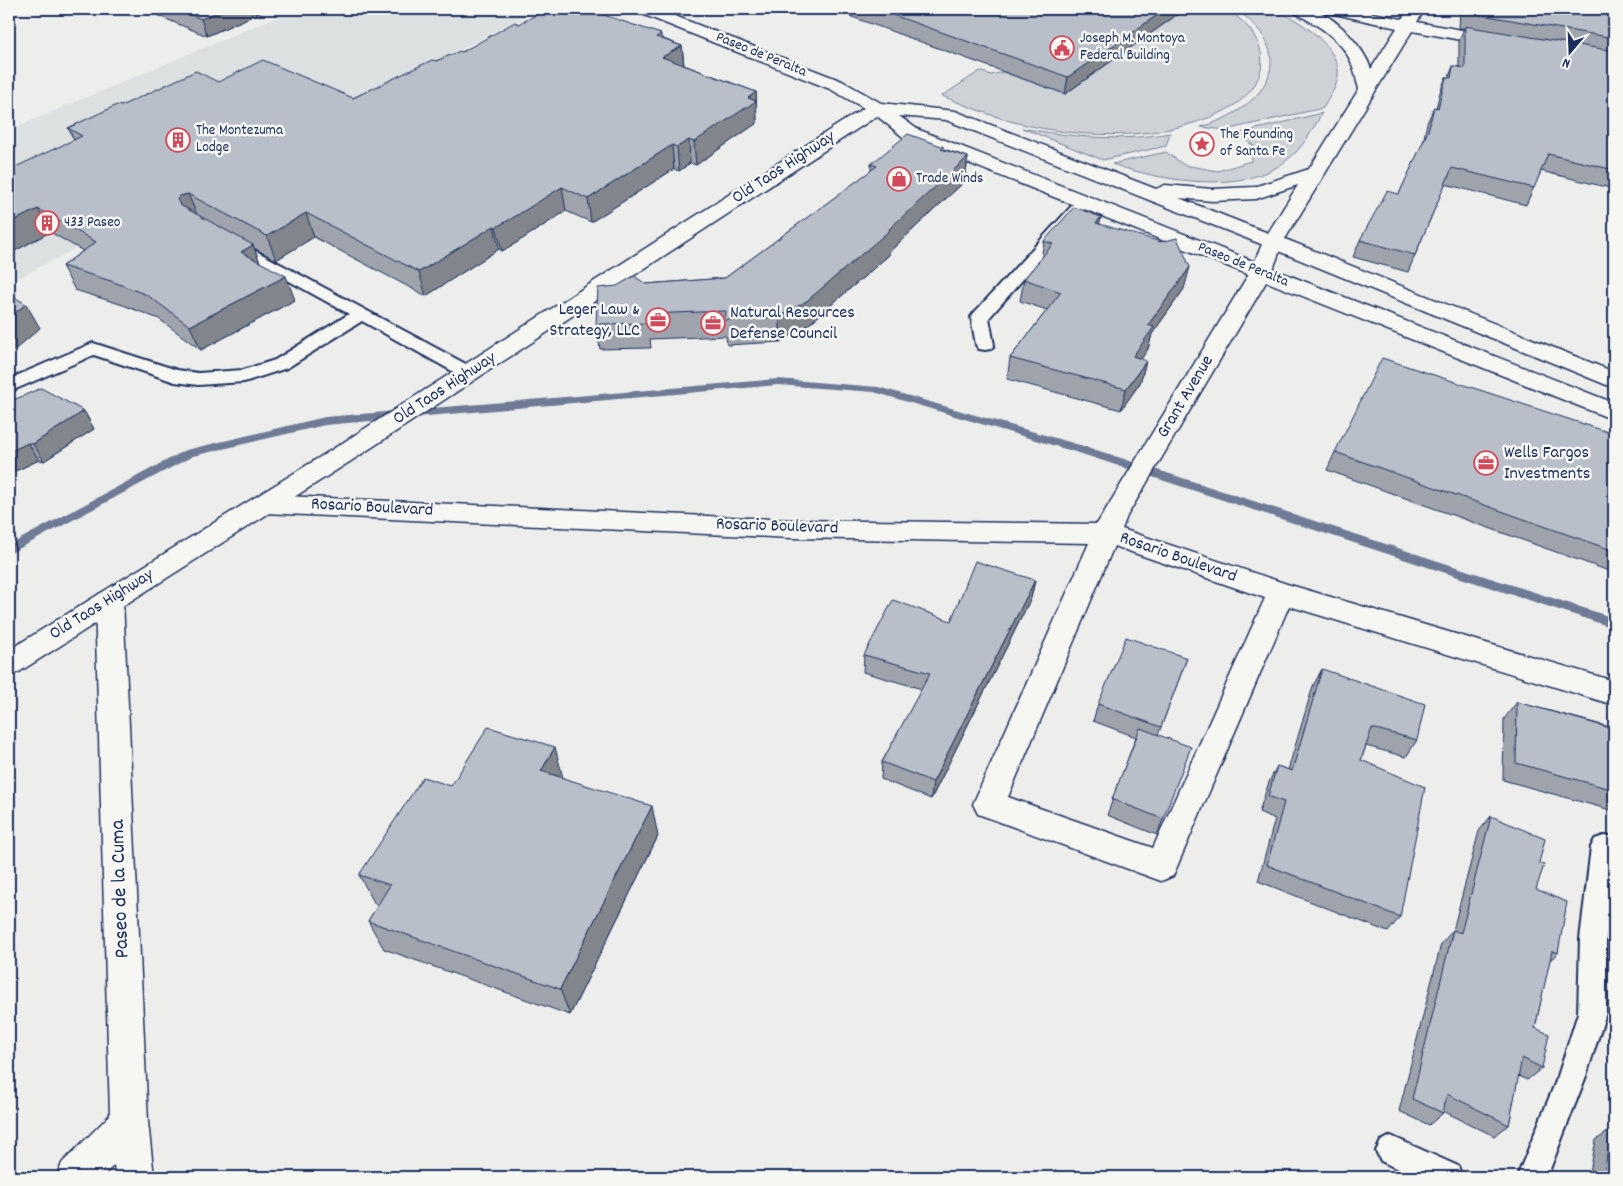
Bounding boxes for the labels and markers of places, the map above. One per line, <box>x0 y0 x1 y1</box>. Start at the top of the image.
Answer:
place label: Joseph M. Montoya Federal Building <box>1080 28 1186 67</box>
public building icon: Joseph M. Montoya Federal Building <box>1049 35 1075 61</box>
place label: The Montezuma Lodge <box>196 120 284 159</box>
place label: The Founding of Santa Fe <box>1220 124 1293 163</box>
building icon: The Montezuma Lodge <box>165 127 191 153</box>
place icon: The Founding of Santa Fe <box>1189 131 1215 157</box>
shop icon: Trade Winds <box>886 166 912 192</box>
place label: Trade Winds <box>916 168 983 190</box>
building icon: 433 Paseo <box>34 210 60 236</box>
place label: 433 Paseo <box>64 212 121 234</box>
place label: Leger Law & Strategy, LLC <box>549 298 640 344</box>
place label: Natural Resources Defense Council <box>730 301 855 347</box>
office icon: Leger Law & Strategy, LLC <box>645 307 671 333</box>
office icon: Natural Resources Defense Council <box>700 310 726 336</box>
place label: Wells Fargos Investments <box>1504 441 1590 487</box>
office icon: Wells Fargos Investments <box>1473 450 1499 476</box>

